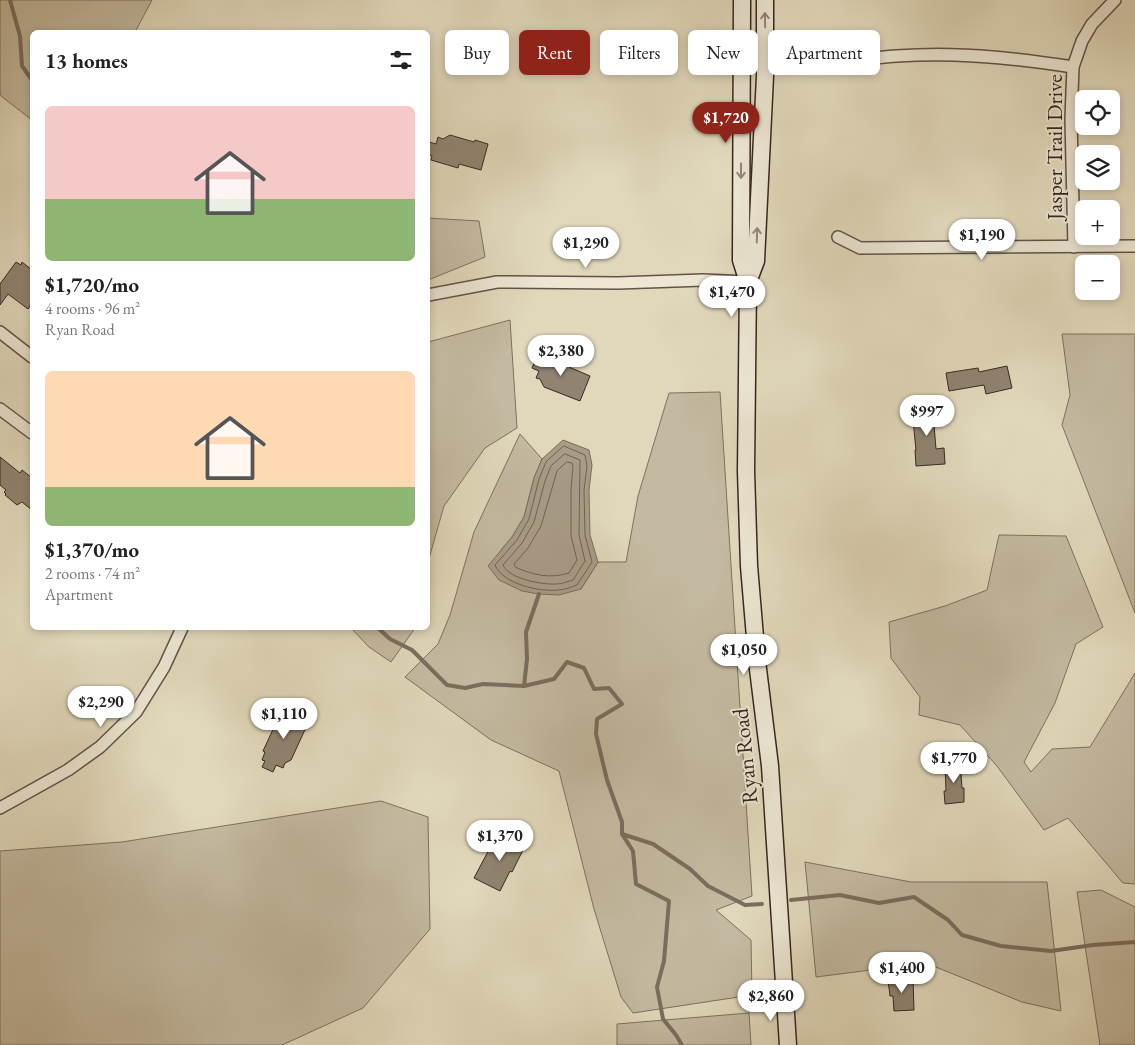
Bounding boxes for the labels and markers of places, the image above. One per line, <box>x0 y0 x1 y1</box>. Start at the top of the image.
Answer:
pin: $1,720 <box>685 102 767 144</box>
pin: $1,190 <box>941 218 1023 261</box>
pin: $1,290 <box>545 226 627 269</box>
pin: $1,470 <box>691 276 773 318</box>
pin: $2,380 <box>520 334 602 377</box>
pin: $997 <box>897 394 957 437</box>
pin: $1,050 <box>703 634 785 676</box>
pin: $2,290 <box>60 686 142 728</box>
pin: $1,110 <box>243 698 325 740</box>
pin: $1,770 <box>913 742 995 784</box>
pin: $1,370 <box>459 820 541 862</box>
pin: $1,400 <box>861 952 943 994</box>
pin: $2,860 <box>730 980 812 1022</box>

